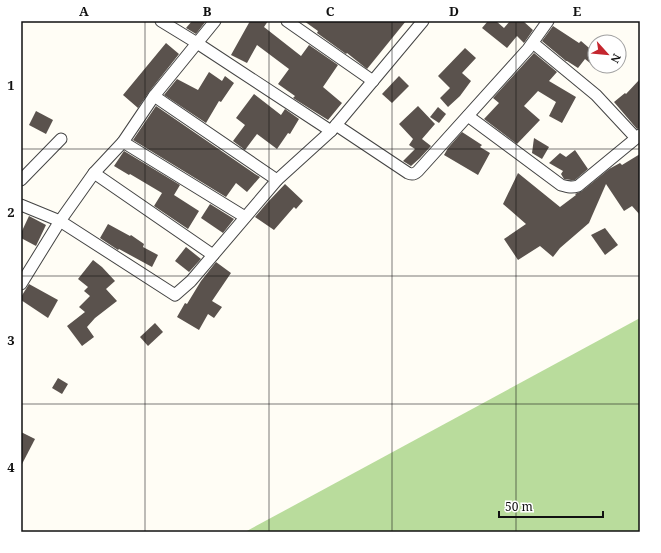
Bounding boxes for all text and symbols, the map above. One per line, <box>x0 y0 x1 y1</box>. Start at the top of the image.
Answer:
text: A <box>79 2 89 20</box>
text: B <box>203 2 212 20</box>
text: C <box>326 2 335 20</box>
text: D <box>449 2 459 20</box>
text: E <box>573 2 582 20</box>
north arrow <box>587 34 627 74</box>
text: N <box>608 51 625 66</box>
text: 1 <box>7 76 15 94</box>
text: 2 <box>7 203 15 221</box>
text: 3 <box>7 331 15 349</box>
text: 4 <box>7 458 15 476</box>
scale bar <box>499 493 603 519</box>
text: 50 m <box>505 498 533 515</box>

